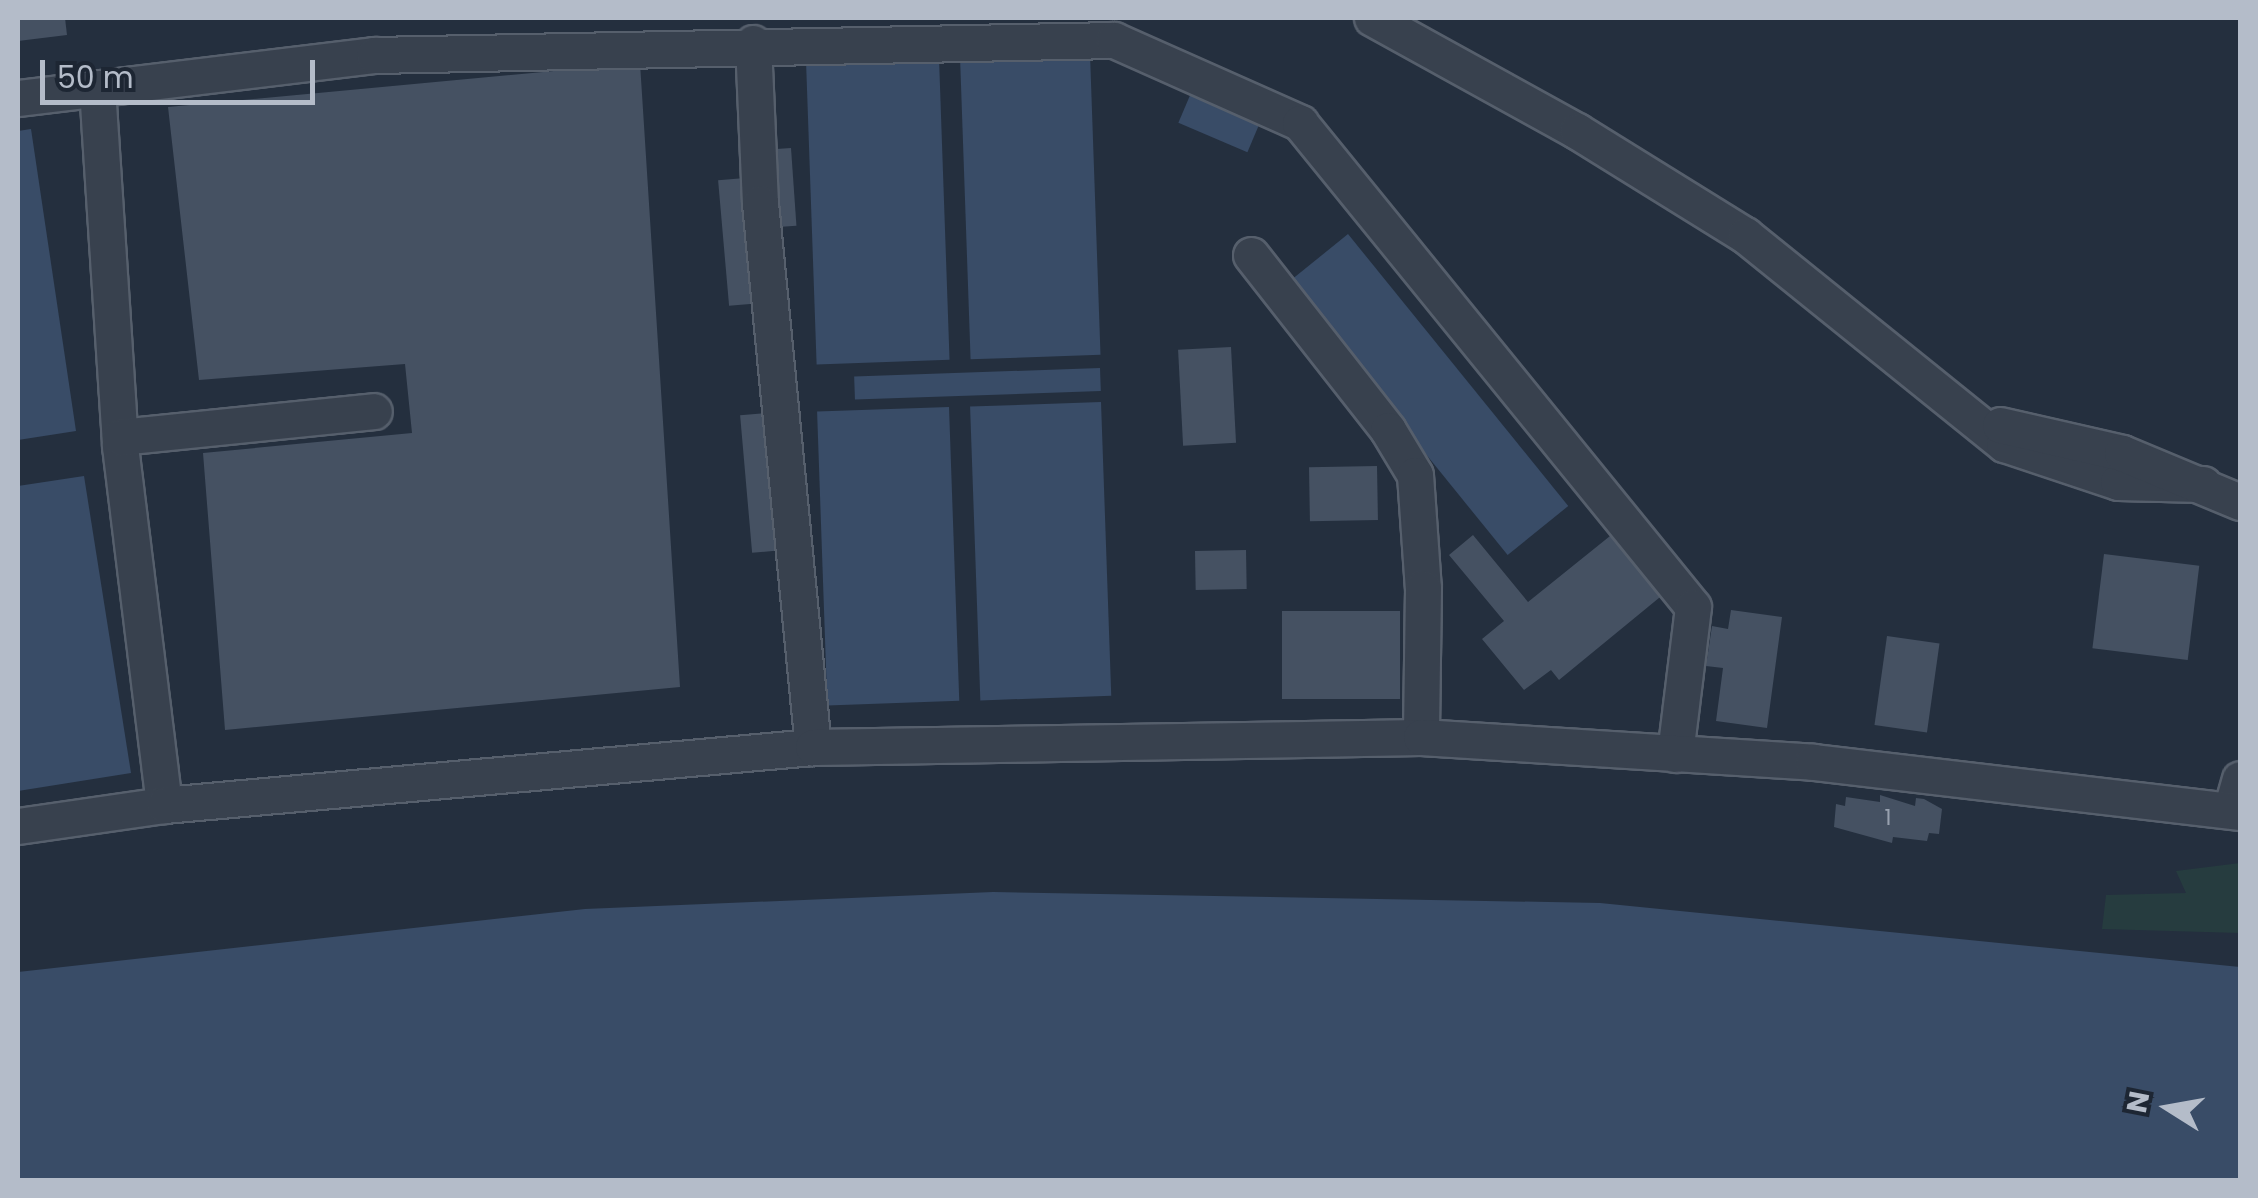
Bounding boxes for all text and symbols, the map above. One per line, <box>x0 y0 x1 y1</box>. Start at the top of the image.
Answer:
scale bar <box>45 40 320 102</box>
text: 50 m <box>57 56 134 99</box>
house number: 1 <box>1884 805 1892 831</box>
north arrow <box>2118 1058 2218 1158</box>
text: N <box>2117 1088 2159 1116</box>

